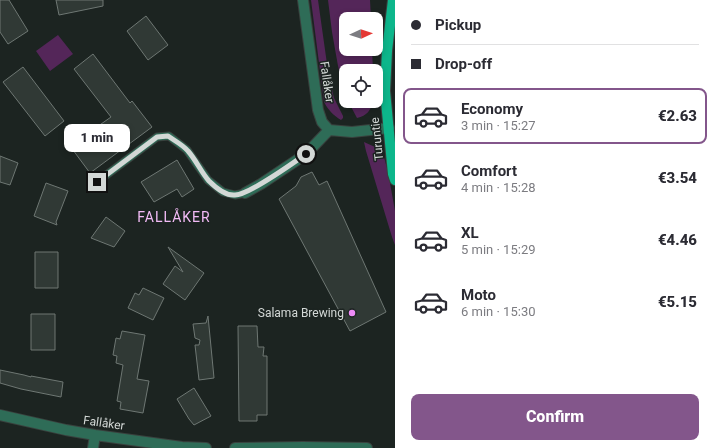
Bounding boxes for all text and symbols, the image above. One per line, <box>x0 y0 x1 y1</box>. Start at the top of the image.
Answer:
north arrow <box>339 12 383 56</box>
map controls <box>339 12 383 108</box>
text: Pickup <box>435 16 481 34</box>
text: Drop-off <box>435 55 492 73</box>
street label: Fallåker <box>317 60 337 104</box>
button: locate <box>339 64 383 108</box>
icon: car <box>413 98 449 134</box>
text: Economy <box>461 100 523 118</box>
text: €2.63 <box>658 107 697 125</box>
street label: Turuntie <box>368 117 386 161</box>
text: 3 min · 15:27 <box>461 118 536 133</box>
callout: 1 min <box>64 124 130 152</box>
text: 1 min <box>81 130 113 145</box>
route start <box>297 145 315 163</box>
icon: car <box>413 160 449 196</box>
text: Comfort <box>461 162 517 180</box>
text: €3.54 <box>658 169 697 187</box>
route end <box>88 173 106 191</box>
text: 4 min · 15:28 <box>461 180 536 195</box>
district label: FALLÅKER <box>137 208 211 225</box>
icon: car <box>413 222 449 258</box>
text: XL <box>461 224 479 242</box>
text: €4.46 <box>658 231 697 249</box>
text: 5 min · 15:29 <box>461 242 536 257</box>
icon: car <box>413 284 449 320</box>
text: Moto <box>461 286 496 304</box>
text: €5.15 <box>658 293 697 311</box>
text: 6 min · 15:30 <box>461 304 536 319</box>
place label: Salama Brewing <box>258 306 344 320</box>
marker: Salama Brewing <box>347 308 357 318</box>
button: Confirm <box>411 394 699 440</box>
street label: Fallåker <box>82 413 126 433</box>

